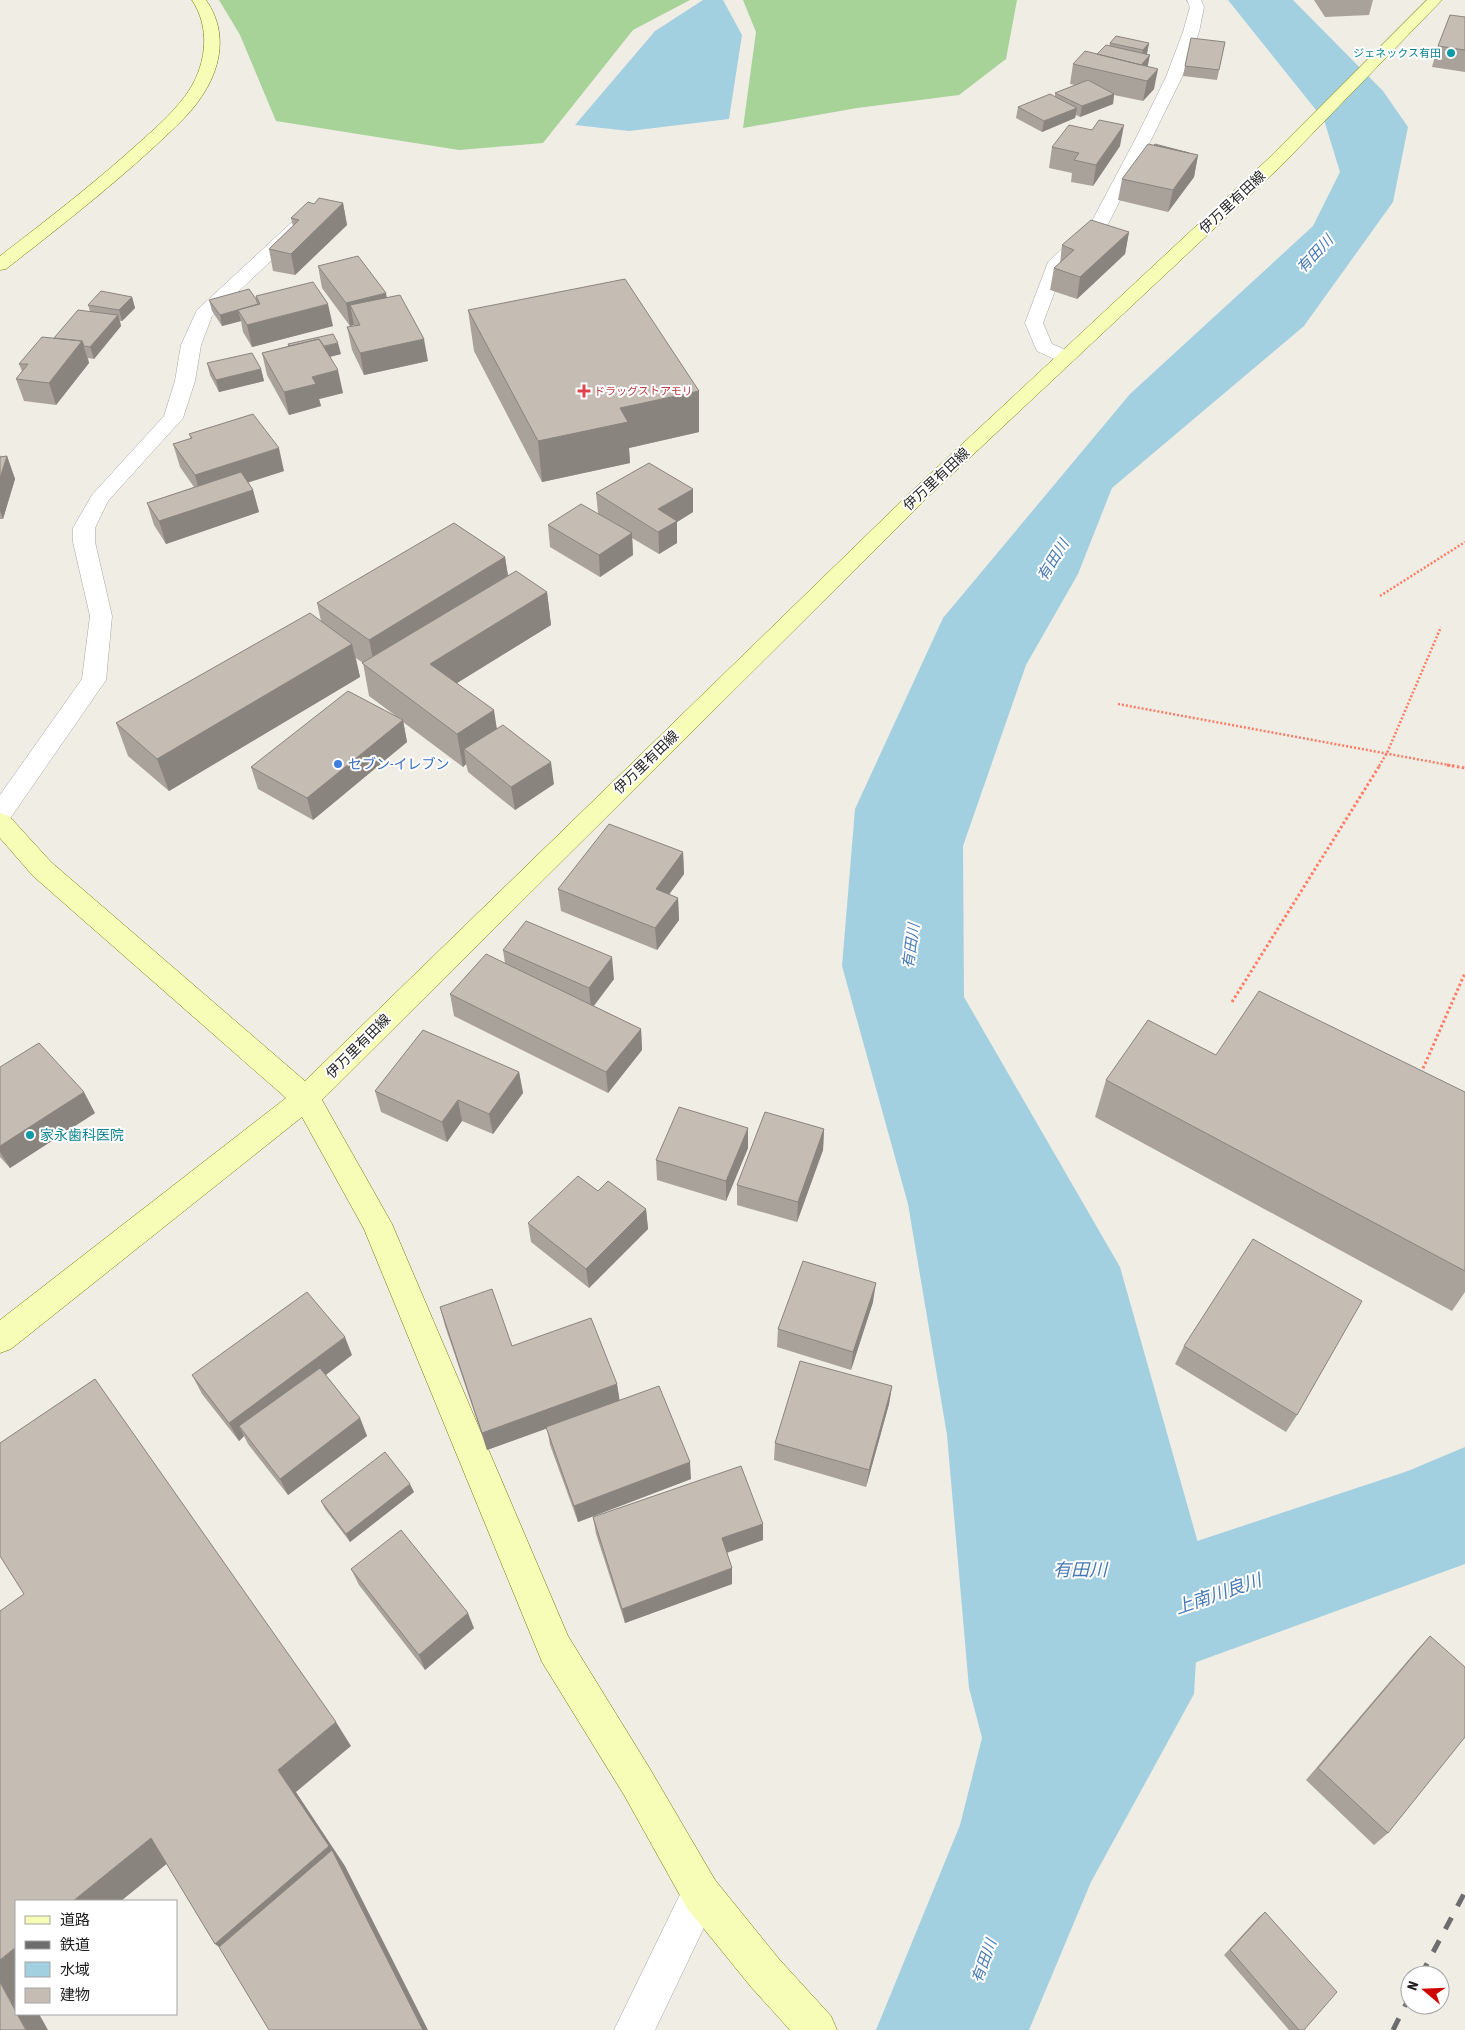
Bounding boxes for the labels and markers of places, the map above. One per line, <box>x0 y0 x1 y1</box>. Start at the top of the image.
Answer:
place label: ジェネックス有田 <box>1353 47 1441 59</box>
marker: ジェネックス有田 <box>1445 47 1457 59</box>
marker: ドラッグストアモリ <box>578 385 590 397</box>
place label: ドラッグストアモリ <box>594 385 693 397</box>
place label: セブン-イレブン <box>348 756 450 772</box>
marker: セブン-イレブン <box>332 758 344 770</box>
place label: 家永歯科医院 <box>40 1127 124 1143</box>
marker: 家永歯科医院 <box>24 1129 36 1141</box>

